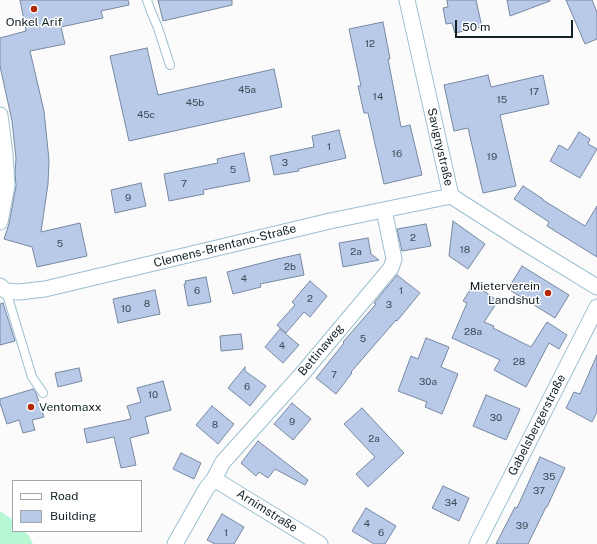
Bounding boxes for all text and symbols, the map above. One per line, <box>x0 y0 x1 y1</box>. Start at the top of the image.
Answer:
marker: Onkel Arif <box>29 4 39 14</box>
scale bar <box>457 12 575 38</box>
place label: Onkel Arif <box>6 15 62 29</box>
text: 50 m <box>462 20 490 34</box>
house number: 12 <box>365 38 375 50</box>
house number: 45a <box>238 84 256 96</box>
house number: 17 <box>529 86 539 98</box>
house number: 14 <box>373 91 383 103</box>
house number: 15 <box>497 94 507 106</box>
house number: 45b <box>186 97 204 109</box>
street label: Savignystraße <box>424 107 456 187</box>
house number: 45c <box>137 109 155 121</box>
house number: 1 <box>327 141 331 153</box>
house number: 16 <box>392 148 402 160</box>
house number: 19 <box>487 151 497 163</box>
house number: 3 <box>282 157 288 169</box>
house number: 5 <box>230 164 236 176</box>
house number: 7 <box>181 178 187 190</box>
house number: 9 <box>125 192 131 204</box>
street label: Clemens-Brentano-Straße <box>152 221 298 271</box>
house number: 2 <box>410 232 416 244</box>
house number: 5 <box>57 238 63 250</box>
house number: 18 <box>460 244 470 256</box>
house number: 2a <box>350 246 362 258</box>
house number: 2b <box>284 261 296 273</box>
house number: 4 <box>241 273 247 285</box>
place label: Mieterverein Landshut <box>470 279 540 307</box>
house number: 6 <box>194 285 200 297</box>
house number: 1 <box>399 285 403 297</box>
marker: Mieterverein Landshut <box>543 288 553 298</box>
house number: 2 <box>307 293 313 305</box>
house number: 8 <box>144 298 150 310</box>
house number: 3 <box>386 299 392 311</box>
house number: 10 <box>121 303 131 315</box>
street label: Bettinaweg <box>295 321 347 379</box>
house number: 28a <box>464 326 482 338</box>
house number: 5 <box>360 333 366 345</box>
house number: 4 <box>279 340 285 352</box>
house number: 28 <box>513 356 525 368</box>
house number: 7 <box>331 369 337 381</box>
street label: Gabelsbergerstraße <box>505 372 569 478</box>
house number: 30a <box>419 376 437 388</box>
house number: 6 <box>244 381 250 393</box>
house number: 10 <box>148 389 158 401</box>
place label: Ventomaxx <box>39 400 102 414</box>
marker: Ventomaxx <box>26 402 36 412</box>
house number: 30 <box>490 412 502 424</box>
house number: 9 <box>289 416 295 428</box>
house number: 8 <box>212 419 218 431</box>
house number: 2a <box>368 433 380 445</box>
house number: 35 <box>543 471 555 483</box>
legend <box>12 480 142 532</box>
house number: 37 <box>533 485 545 497</box>
street label: Arnimstraße <box>234 487 300 535</box>
text: Road <box>50 489 78 503</box>
house number: 34 <box>445 497 457 509</box>
text: Building <box>50 509 96 523</box>
house number: 4 <box>364 518 370 530</box>
house number: 39 <box>516 520 528 532</box>
house number: 1 <box>224 527 228 539</box>
house number: 6 <box>378 527 384 539</box>

